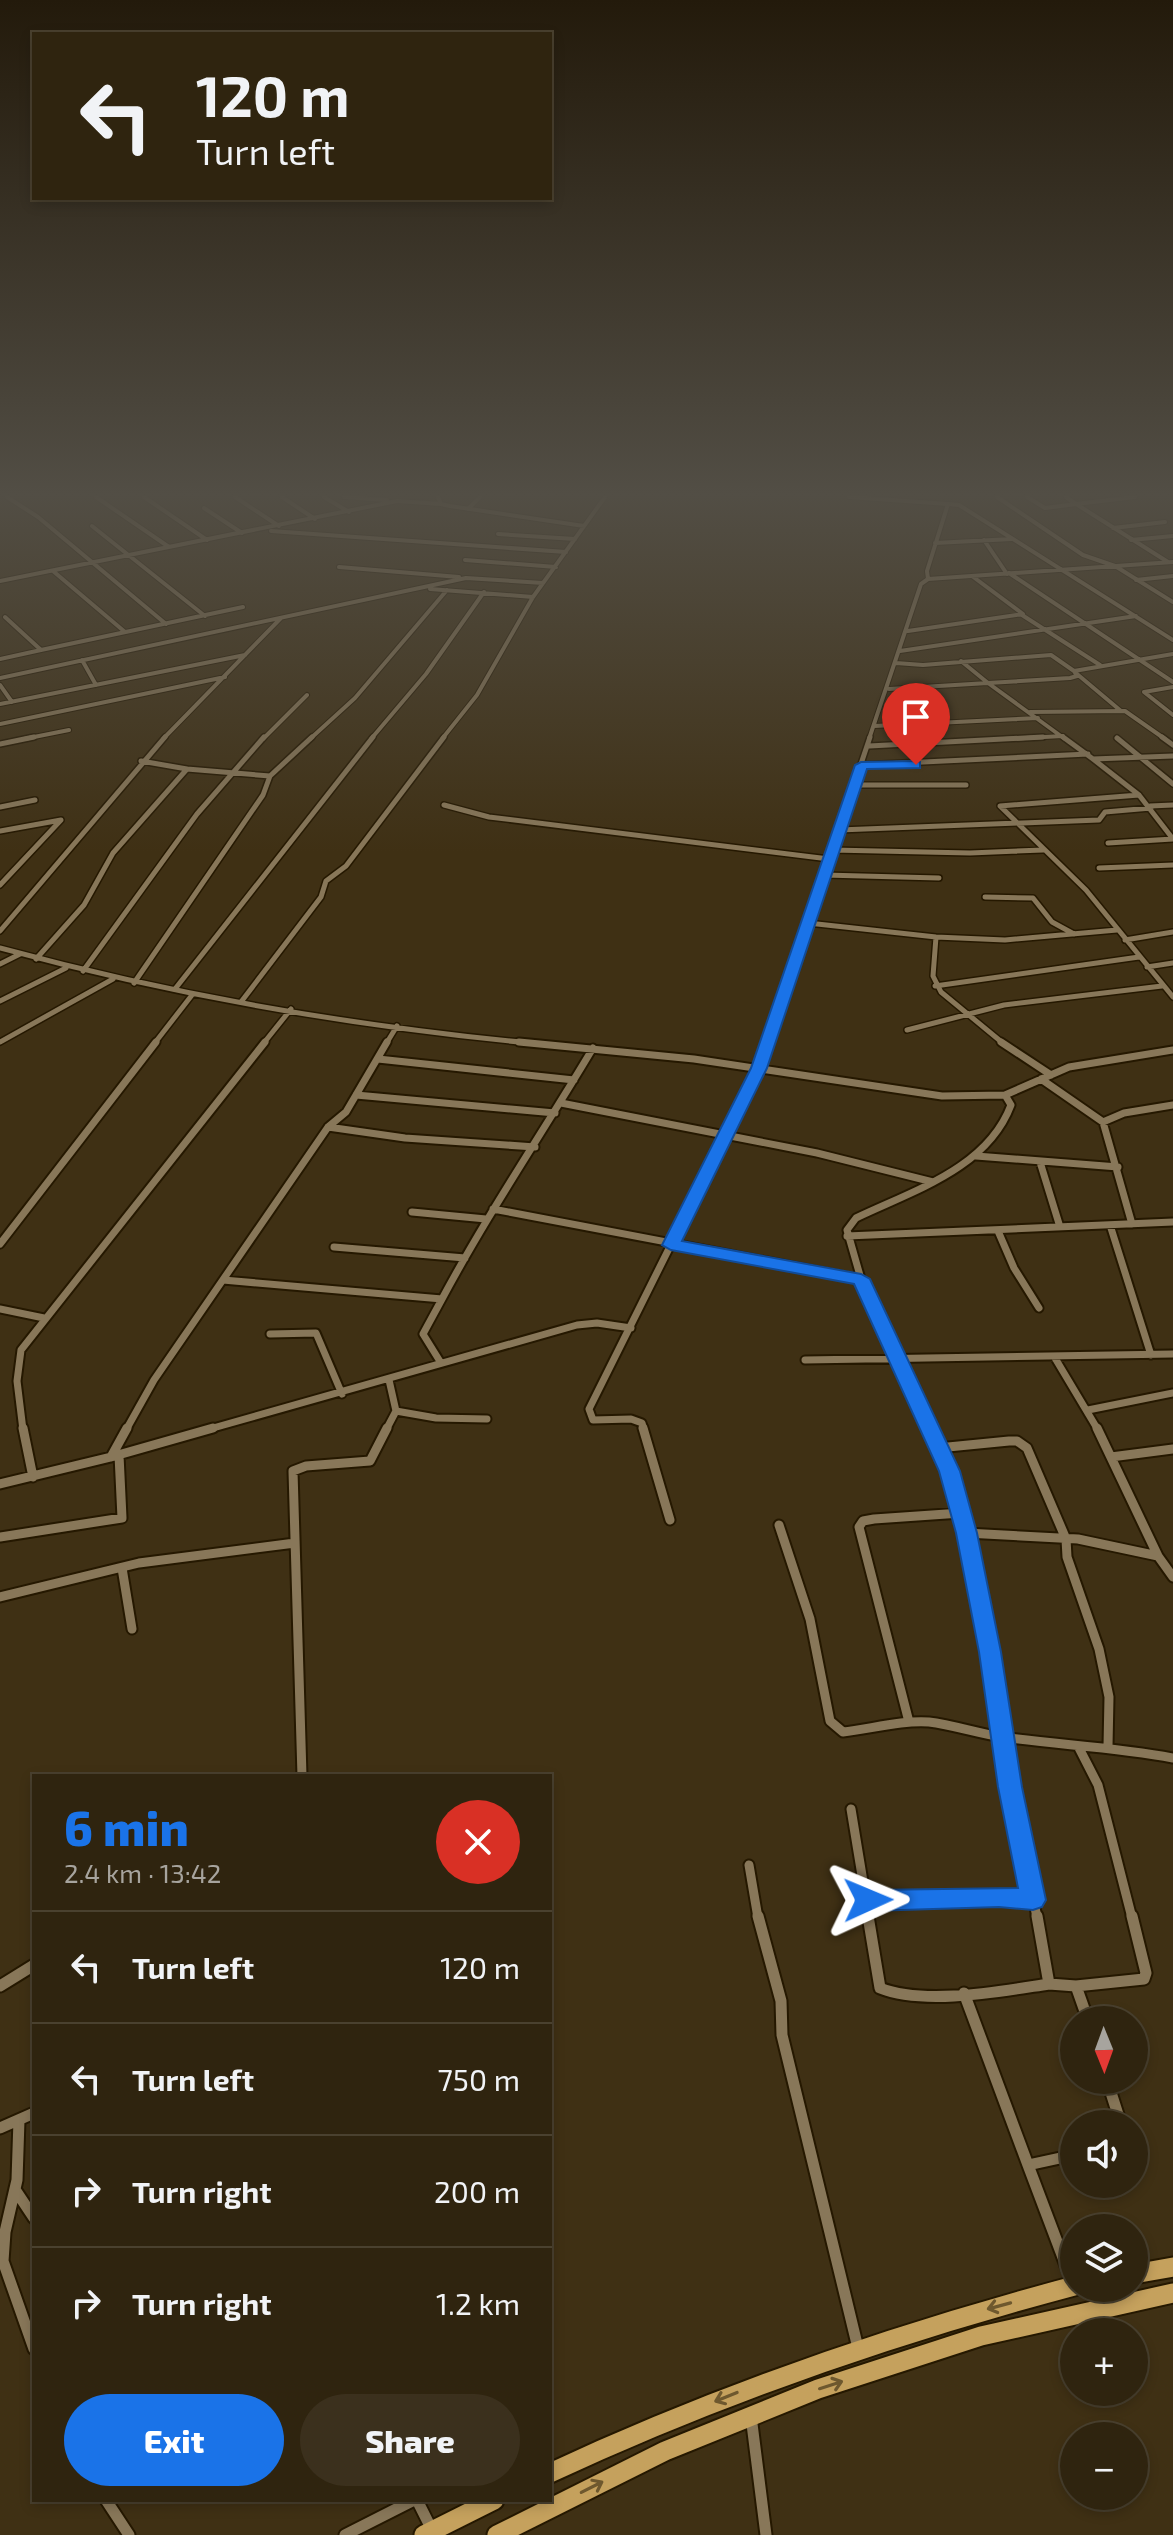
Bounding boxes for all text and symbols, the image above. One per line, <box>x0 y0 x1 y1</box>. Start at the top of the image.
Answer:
text: 120 m <box>196 61 350 128</box>
icon: left <box>64 64 168 168</box>
text: Turn left <box>196 129 335 172</box>
pin <box>882 683 950 765</box>
icon: arrive <box>894 695 938 739</box>
text: 6 min <box>64 1798 189 1856</box>
button: close <box>436 1800 520 1884</box>
text: 2.4 km · 13:42 <box>64 1857 221 1888</box>
position arrow <box>826 1858 910 1942</box>
icon: left <box>64 1945 108 1989</box>
text: Turn left <box>132 1949 254 1985</box>
text: 120 m <box>440 1949 520 1985</box>
north arrow <box>1060 2006 1148 2094</box>
map controls <box>1060 2006 1148 2510</box>
icon: left <box>64 2057 108 2101</box>
text: Turn left <box>132 2061 254 2097</box>
text: 750 m <box>438 2061 520 2097</box>
button: sound <box>1060 2110 1148 2198</box>
icon: right <box>64 2169 108 2213</box>
text: Turn right <box>132 2173 272 2209</box>
text: 200 m <box>434 2173 520 2209</box>
button: layers <box>1060 2214 1148 2302</box>
icon: right <box>64 2281 108 2325</box>
text: Turn right <box>132 2285 272 2321</box>
text: 1.2 km <box>436 2285 520 2321</box>
one-way arrow <box>986 2299 1012 2314</box>
button: + <box>1060 2318 1148 2406</box>
one-way arrow <box>818 2376 843 2391</box>
one-way arrow <box>714 2390 739 2405</box>
button: Exit <box>64 2394 284 2486</box>
button: Share <box>300 2394 520 2486</box>
button: − <box>1060 2422 1148 2510</box>
one-way arrow <box>580 2479 604 2495</box>

